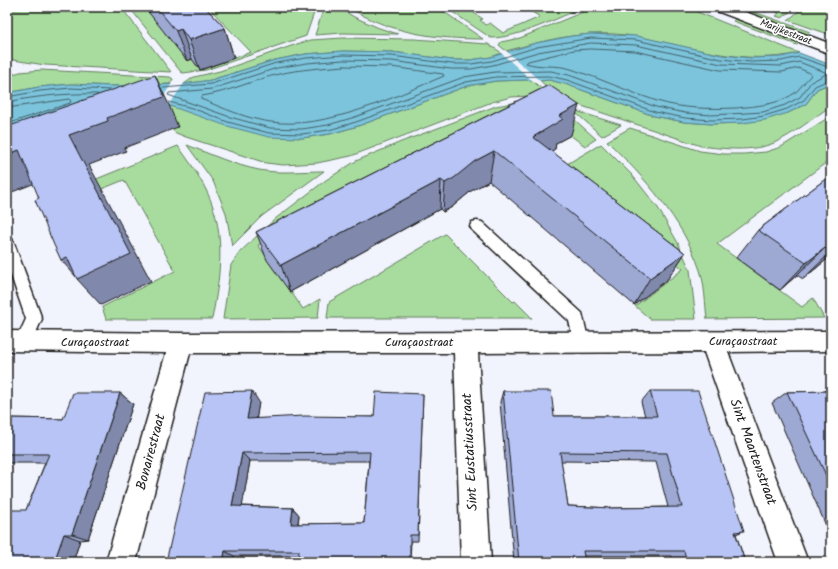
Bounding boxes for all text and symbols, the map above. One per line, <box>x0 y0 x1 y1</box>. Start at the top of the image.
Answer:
street label: Marijkestraat <box>758 15 815 49</box>
street label: Curaçaostraat <box>709 332 778 351</box>
street label: Curaçaostraat <box>61 333 130 352</box>
street label: Curaçaostraat <box>385 333 454 352</box>
street label: Sint Eustatiusstraat <box>456 392 484 512</box>
street label: Sint Maartenstraat <box>724 396 783 509</box>
street label: Bonairestraat <box>130 411 172 493</box>

